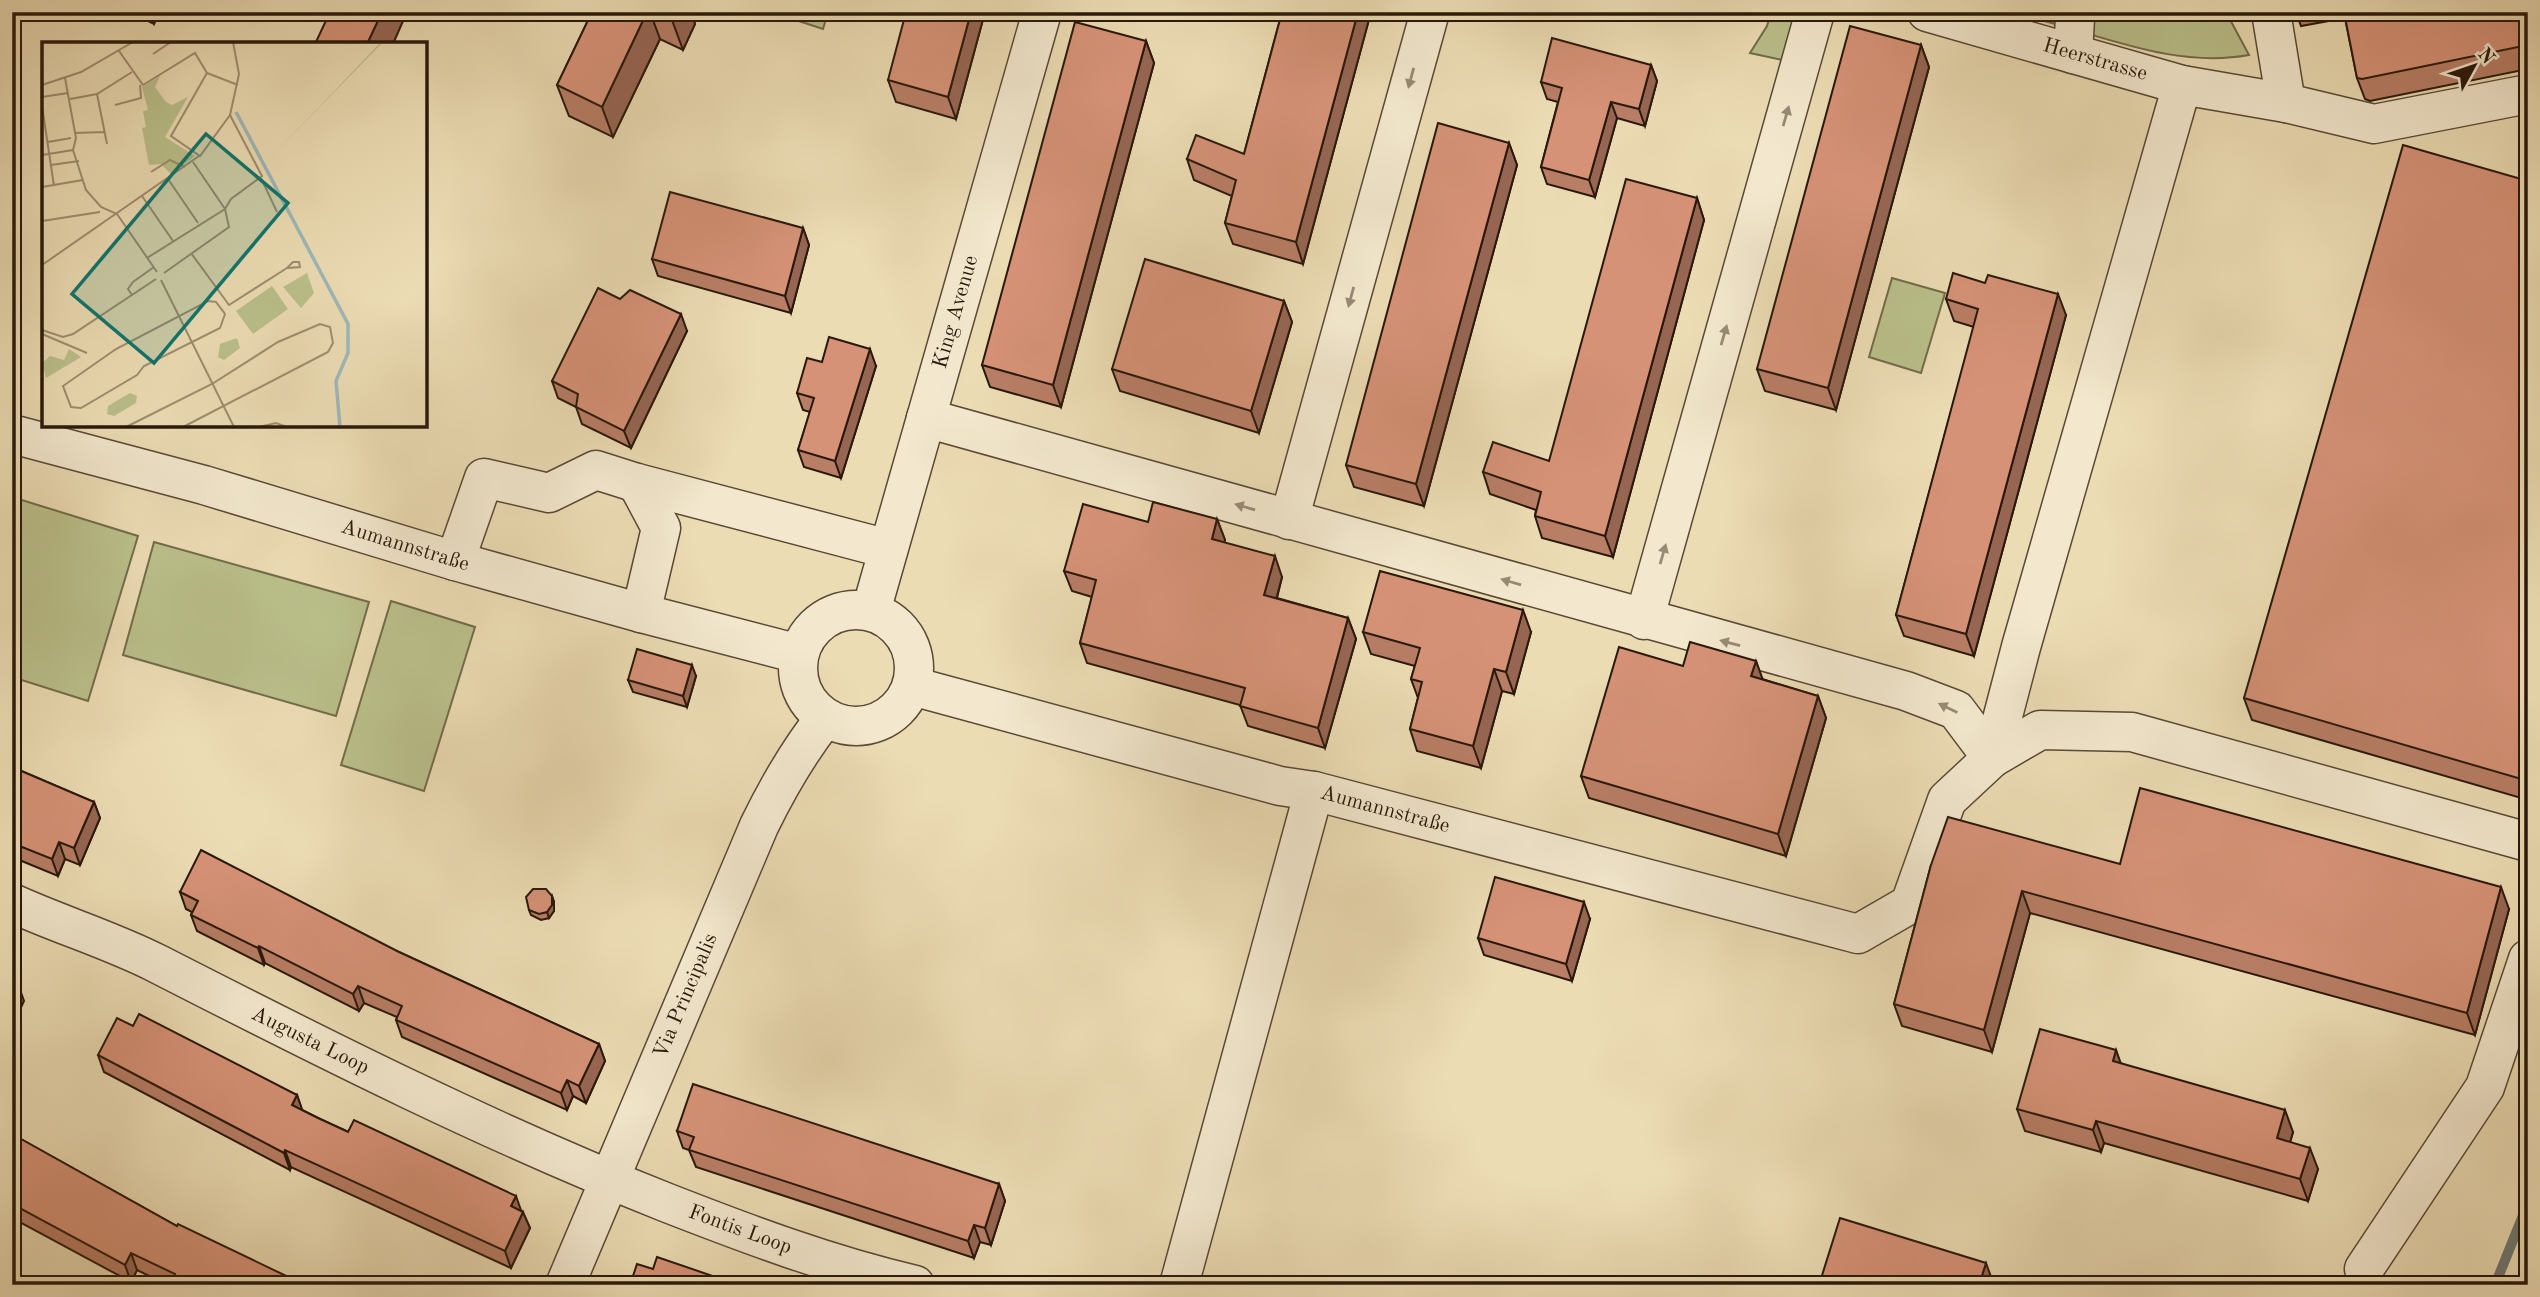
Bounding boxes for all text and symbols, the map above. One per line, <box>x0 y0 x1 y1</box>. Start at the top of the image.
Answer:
north arrow <box>2438 32 2508 102</box>
street label: Heerstrasse <box>2040 35 2150 85</box>
inset map <box>42 42 427 427</box>
text: N <box>2473 45 2497 69</box>
one-way arrow <box>1406 68 1416 89</box>
one-way arrow <box>1781 105 1792 127</box>
street label: King Avenue <box>930 253 982 371</box>
one-way arrow <box>1345 287 1355 308</box>
one-way arrow <box>1720 324 1730 345</box>
one-way arrow <box>1234 502 1255 512</box>
street label: Aumannstraße <box>338 516 472 576</box>
one-way arrow <box>1658 543 1668 564</box>
one-way arrow <box>1500 576 1522 587</box>
one-way arrow <box>1719 637 1741 648</box>
one-way arrow <box>1937 702 1958 714</box>
street label: Aumannstraße <box>1318 783 1452 837</box>
street label: Via Principalis <box>650 930 722 1062</box>
street label: Augusta Loop <box>248 1003 372 1079</box>
street label: Fontis Loop <box>686 1202 794 1258</box>

